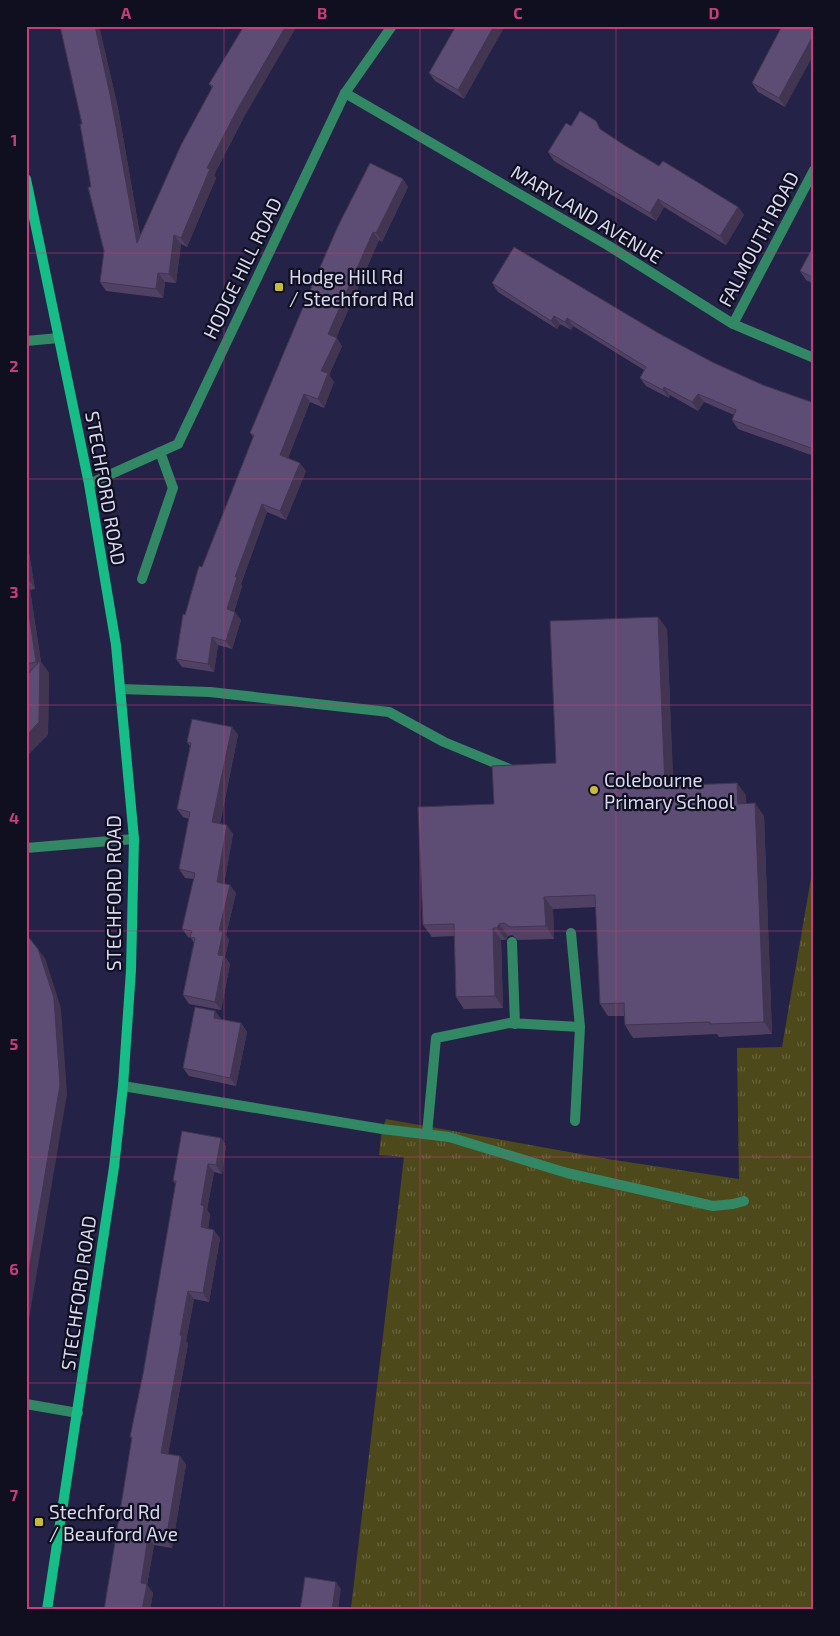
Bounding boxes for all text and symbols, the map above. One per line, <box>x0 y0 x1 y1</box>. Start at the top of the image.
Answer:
text: A <box>121 3 132 22</box>
text: B <box>317 3 327 22</box>
text: C <box>513 3 523 22</box>
text: D <box>709 3 720 22</box>
text: 1 <box>11 130 17 149</box>
street label: MARYLAND AVENUE <box>507 160 667 268</box>
street label: FALMOUTH ROAD <box>713 168 803 310</box>
street label: HODGE HILL ROAD <box>198 193 286 343</box>
place label: Hodge Hill Rd / Stechford Rd <box>289 265 414 310</box>
marker: Hodge Hill Rd / Stechford Rd <box>273 281 285 293</box>
text: 2 <box>9 356 19 375</box>
street label: STECHFORD ROAD <box>81 409 131 567</box>
text: 3 <box>9 582 19 601</box>
place label: Colebourne Primary School <box>604 768 735 813</box>
marker: Colebourne Primary School <box>588 784 600 796</box>
text: 4 <box>9 808 19 827</box>
street label: STECHFORD ROAD <box>102 815 125 971</box>
text: 5 <box>10 1034 19 1053</box>
street label: STECHFORD ROAD <box>56 1214 100 1372</box>
text: 6 <box>9 1259 19 1278</box>
text: 7 <box>10 1485 19 1504</box>
place label: Stechford Rd / Beauford Ave <box>49 1500 178 1545</box>
marker: Stechford Rd / Beauford Ave <box>33 1516 45 1528</box>

